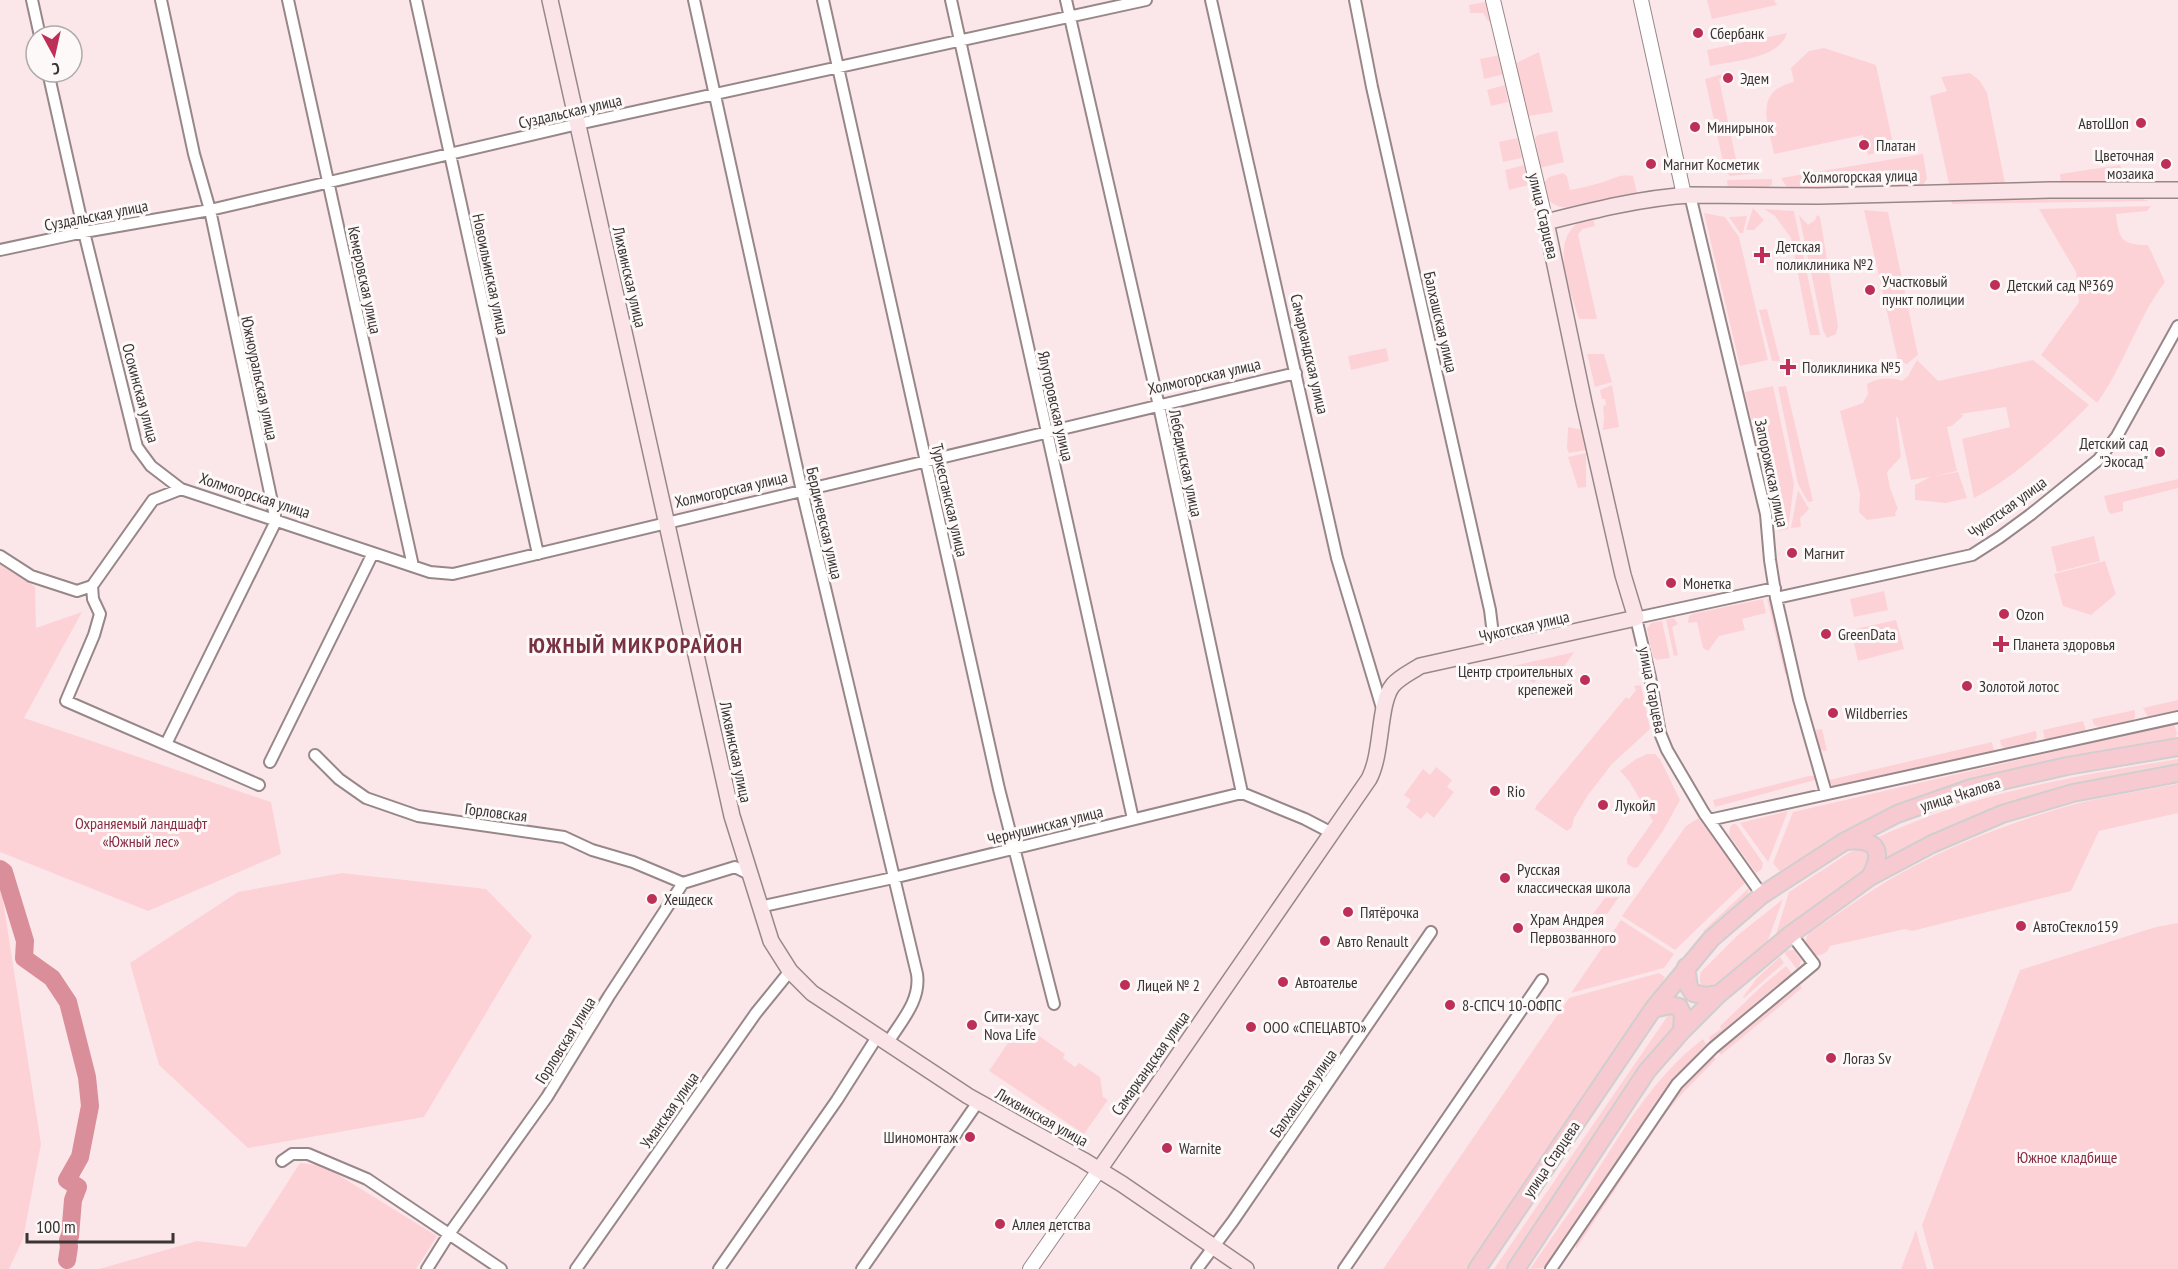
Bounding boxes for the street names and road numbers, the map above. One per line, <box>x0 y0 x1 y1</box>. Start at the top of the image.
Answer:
street label: Суздальская улица <box>516 89 624 133</box>
street label: Холмогорская улица <box>1802 165 1918 187</box>
street label: улица Старцева <box>1524 171 1564 261</box>
street label: Суздальская улица <box>42 195 150 235</box>
street label: Новоильинская улица <box>468 212 514 336</box>
street label: Кемеровская улица <box>344 224 386 336</box>
street label: Лихвинская улица <box>608 224 651 329</box>
street label: Балхашская улица <box>1420 270 1462 374</box>
street label: Самаркандская улица <box>1286 292 1334 416</box>
street label: Южноуральская улица <box>237 314 283 442</box>
street label: Осокинская улица <box>118 341 164 445</box>
street label: Ялуторовская улица <box>1034 349 1078 463</box>
street label: Холмогорская улица <box>1146 353 1262 399</box>
street label: Лебединская улица <box>1165 406 1207 519</box>
street label: Запорожская улица <box>1751 417 1793 529</box>
street label: Туркестанская улица <box>927 441 973 559</box>
street label: Бердичевская улица <box>802 465 848 581</box>
street label: Холмогорская улица <box>673 466 789 512</box>
street label: Холмогорская улица <box>197 468 313 522</box>
street label: Чукотская улица <box>1964 472 2050 542</box>
street label: Чукотская улица <box>1477 606 1571 646</box>
street label: улица Старцева <box>1635 645 1671 735</box>
street label: Лихвинская улица <box>715 699 756 804</box>
street label: улица Чкалова <box>1917 772 2003 816</box>
street label: Горловская <box>464 798 528 826</box>
street label: Чернушинская улица <box>985 801 1105 849</box>
street label: Горловская улица <box>530 993 600 1087</box>
street label: Самаркандская улица <box>1107 1007 1193 1119</box>
street label: Балхашская улица <box>1265 1045 1341 1141</box>
street label: Уманская улица <box>635 1068 703 1152</box>
street label: Лихвинская улица <box>991 1083 1092 1151</box>
street label: улица Старцева <box>1518 1117 1584 1201</box>

